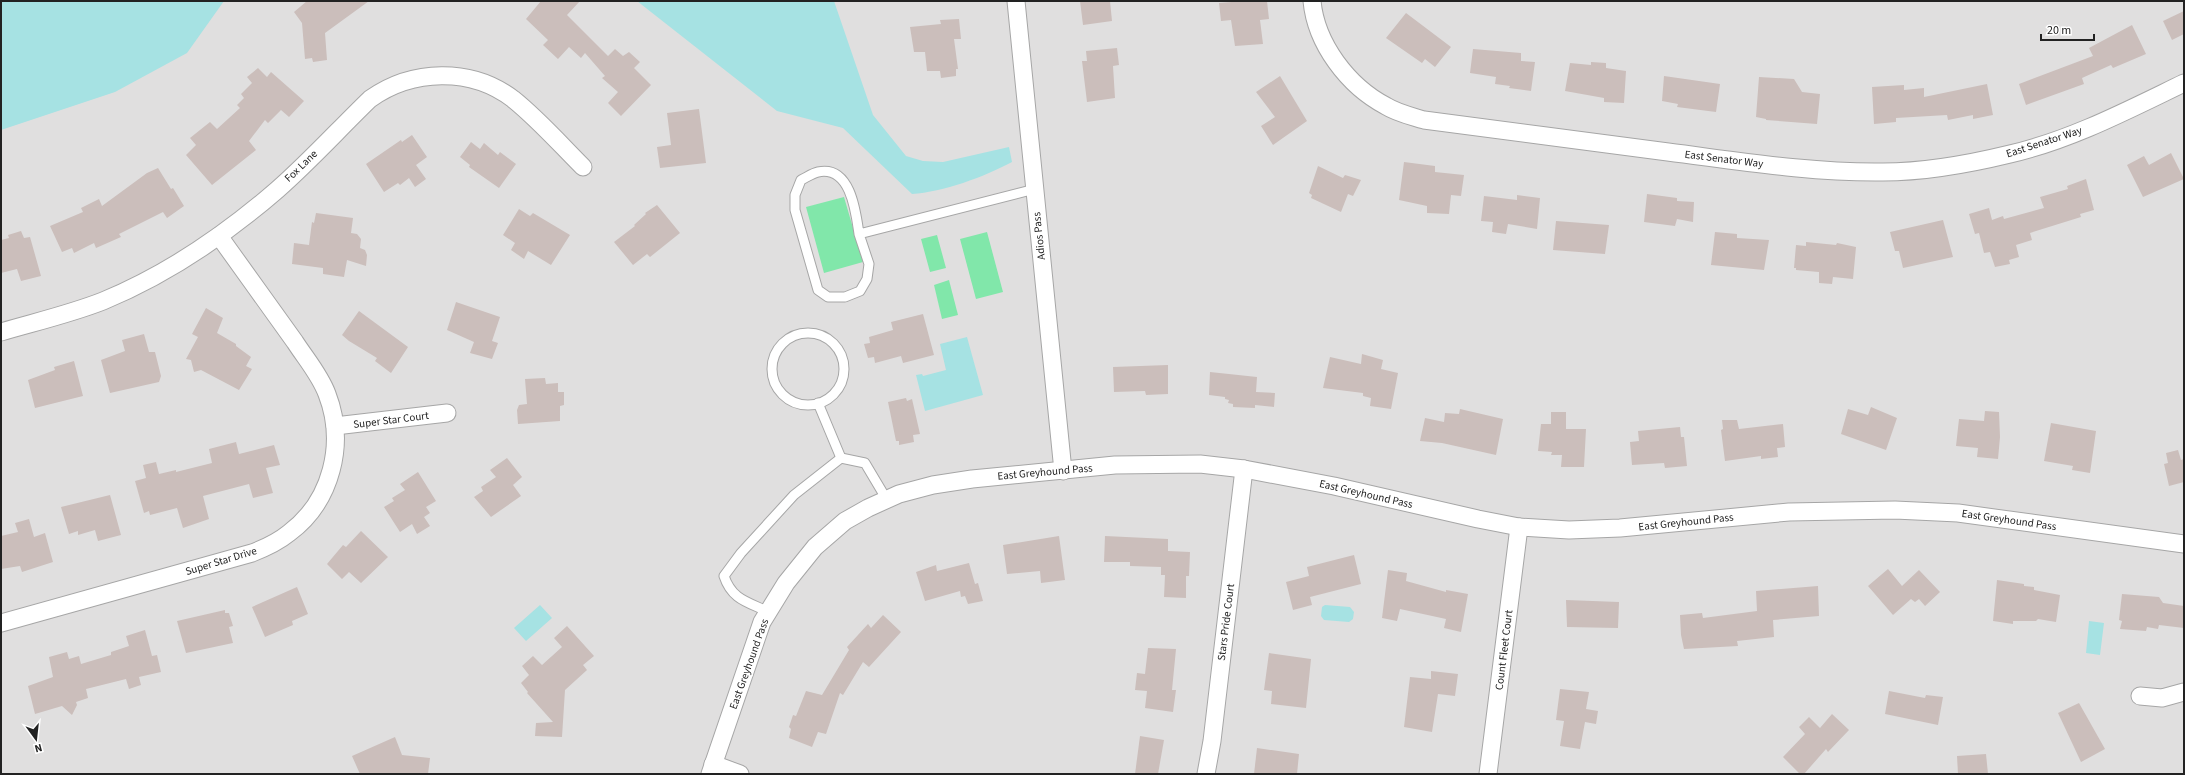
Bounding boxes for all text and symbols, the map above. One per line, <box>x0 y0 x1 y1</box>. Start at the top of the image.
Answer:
scale bar <box>2041 16 2094 42</box>
text: 20 m <box>2047 22 2071 39</box>
street label: East Senator Way <box>2004 123 2084 161</box>
street label: Fox Lane <box>281 146 321 185</box>
street label: East Senator Way <box>1684 147 1764 171</box>
street label: Adios Pass <box>1029 211 1049 261</box>
street label: Super Star Court <box>352 408 430 432</box>
street label: East Greyhound Pass <box>997 460 1094 484</box>
street label: East Greyhound Pass <box>1318 476 1415 512</box>
street label: East Greyhound Pass <box>1961 506 2058 534</box>
street label: East Greyhound Pass <box>1638 510 1735 534</box>
street label: Super Star Drive <box>183 543 259 579</box>
street label: Stars Pride Court <box>1214 582 1238 661</box>
street label: Count Fleet Court <box>1492 609 1516 691</box>
street label: East Greyhound Pass <box>726 616 773 711</box>
north arrow <box>16 719 56 759</box>
text: N <box>33 740 44 756</box>

